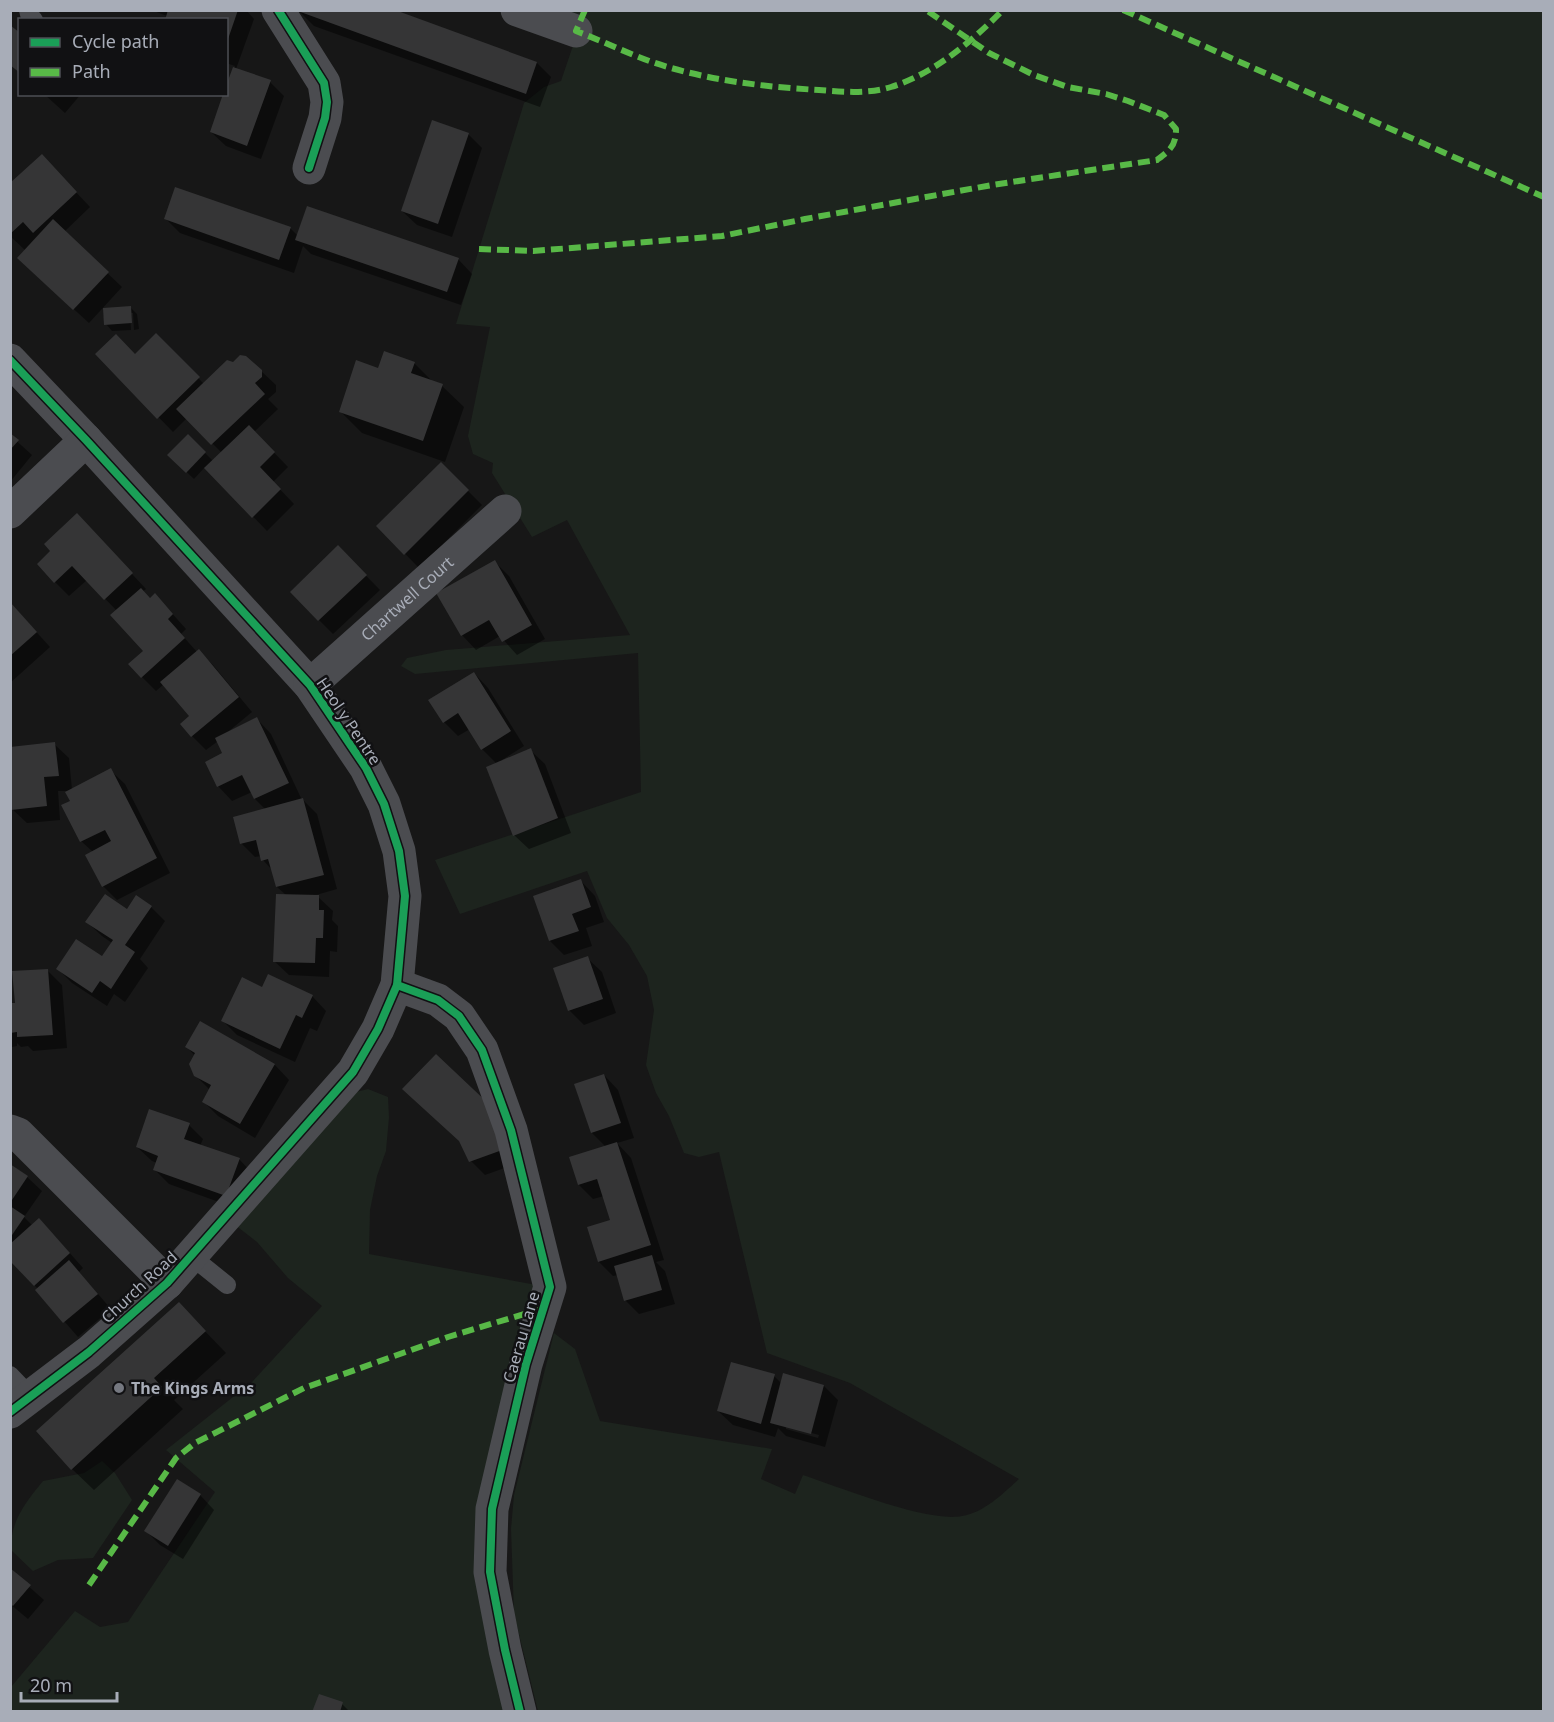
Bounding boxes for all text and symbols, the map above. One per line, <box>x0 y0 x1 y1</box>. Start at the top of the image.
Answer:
legend <box>18 18 228 96</box>
text: Cycle path <box>72 29 159 53</box>
text: Path <box>72 59 111 83</box>
street label: Chartwell Court <box>356 551 458 646</box>
street label: Heol y Pentre <box>312 673 386 769</box>
street label: Church Road <box>96 1246 182 1328</box>
street label: Caerau Lane <box>498 1289 544 1385</box>
place label: The Kings Arms <box>131 1377 254 1399</box>
marker: The Kings Arms <box>112 1381 126 1395</box>
scale bar <box>21 1665 117 1703</box>
text: 20 m <box>30 1673 72 1697</box>

